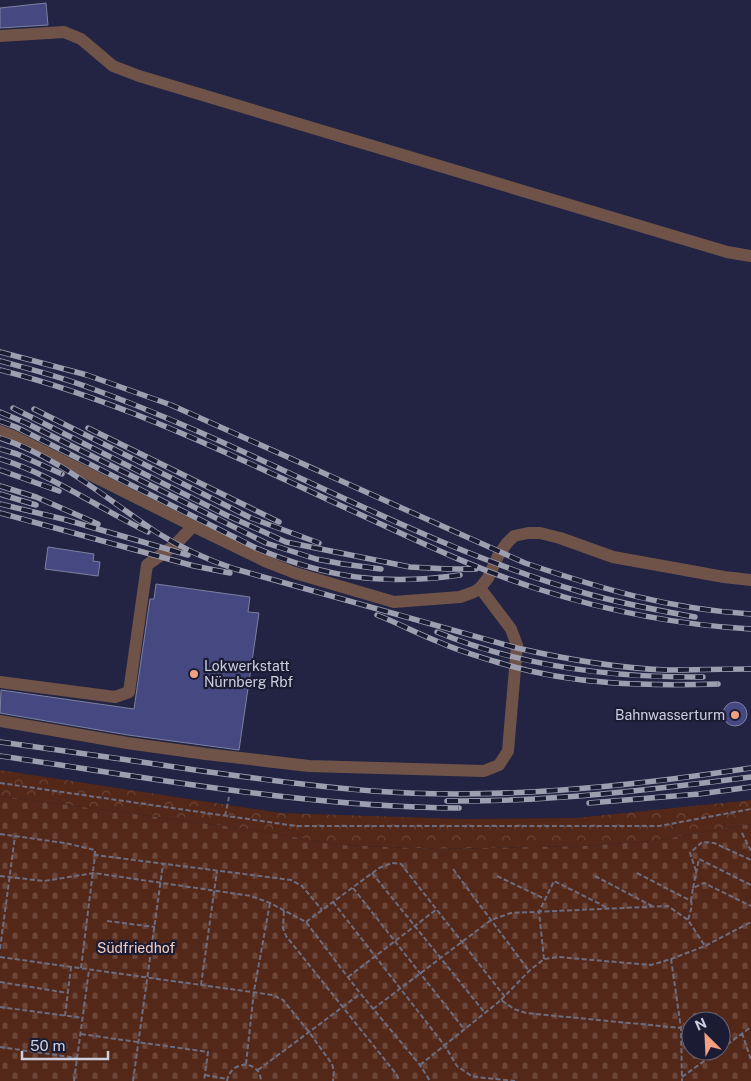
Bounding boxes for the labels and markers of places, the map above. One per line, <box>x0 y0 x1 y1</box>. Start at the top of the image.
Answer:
place label: Lokwerkstatt Nürnberg Rbf <box>204 658 293 690</box>
marker: Lokwerkstatt Nürnberg Rbf <box>188 668 200 680</box>
place label: Bahnwasserturm <box>615 707 725 723</box>
marker: Bahnwasserturm <box>729 709 741 721</box>

